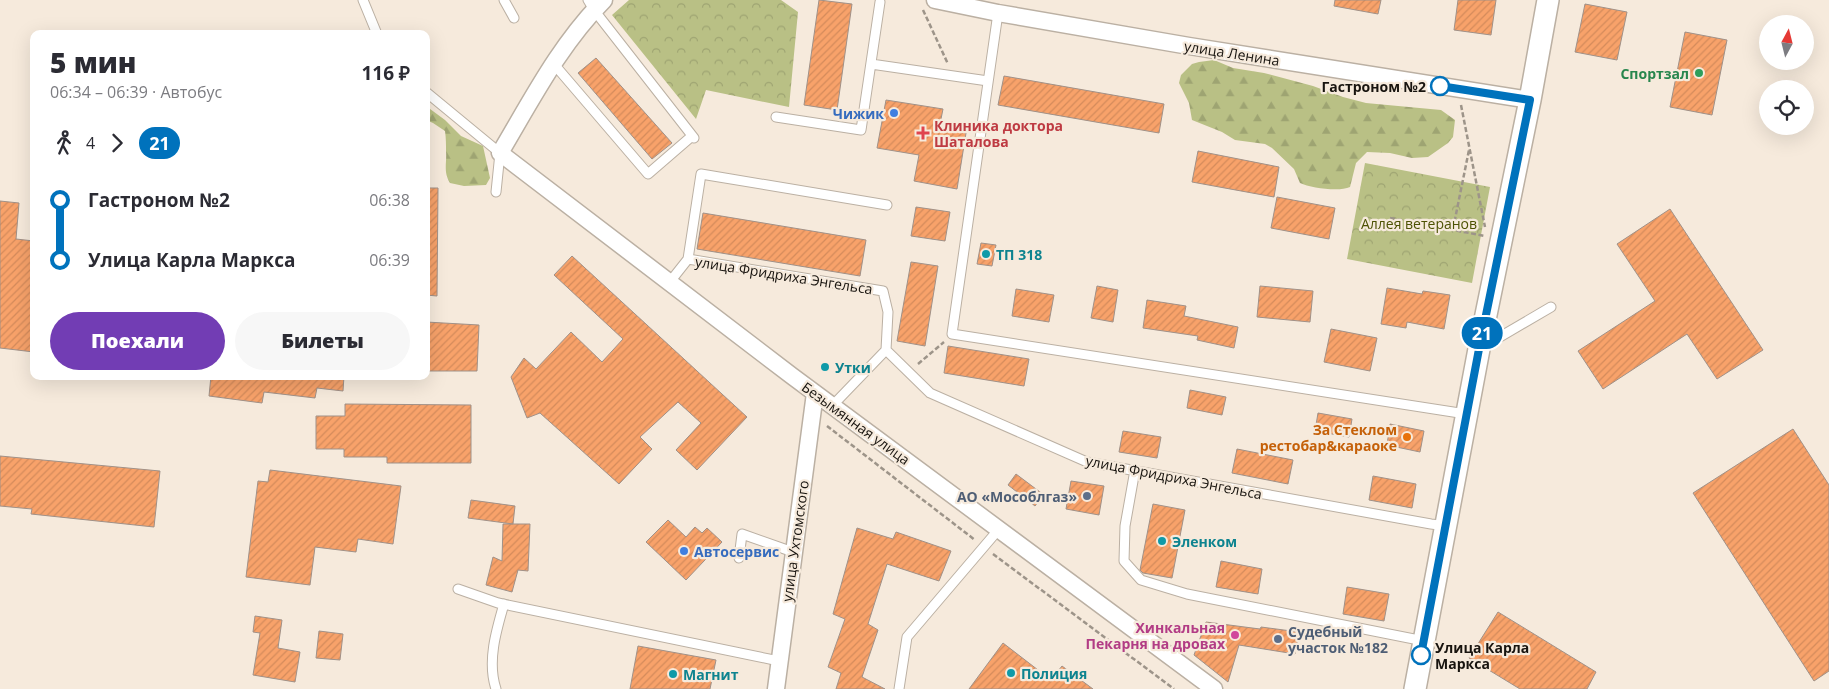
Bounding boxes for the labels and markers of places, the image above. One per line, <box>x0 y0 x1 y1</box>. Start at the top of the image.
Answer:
place label: Спортзал <box>1620 64 1689 83</box>
marker: Спортзал <box>1693 67 1705 79</box>
marker: Гастроном №2 <box>1430 76 1450 96</box>
place label: Гастроном №2 <box>1321 77 1426 96</box>
place label: Чижик <box>833 104 884 123</box>
marker: Чижик <box>888 107 900 119</box>
place label: Клиника доктора Шаталова <box>934 116 1063 151</box>
marker: Клиника доктора Шаталова <box>916 126 930 140</box>
place label: ТП 318 <box>996 245 1042 264</box>
marker: ТП 318 <box>980 248 992 260</box>
place label: Утки <box>835 358 871 377</box>
marker: Утки <box>819 361 831 373</box>
place label: За Стеклом рестобар&караоке <box>1260 420 1397 455</box>
marker: За Стеклом рестобар&караоке <box>1401 431 1413 443</box>
place label: АО «Мособлгаз» <box>957 487 1077 506</box>
marker: АО «Мособлгаз» <box>1081 490 1093 502</box>
place label: Эленком <box>1172 532 1237 551</box>
marker: Эленком <box>1156 535 1168 547</box>
place label: Автосервис <box>694 542 779 561</box>
marker: Автосервис <box>678 545 690 557</box>
place label: Хинкальная Пекарня на дровах <box>1086 618 1226 653</box>
place label: Судебный участок №182 <box>1288 622 1388 657</box>
marker: Хинкальная Пекарня на дровах <box>1229 629 1241 641</box>
marker: Судебный участок №182 <box>1272 633 1284 645</box>
place label: Улица Карла Маркса <box>1435 638 1529 673</box>
marker: Улица Карла Маркса <box>1411 645 1431 665</box>
place label: Полиция <box>1021 664 1087 683</box>
place label: Магнит <box>683 665 739 684</box>
marker: Полиция <box>1005 667 1017 679</box>
marker: Магнит <box>667 668 679 680</box>

